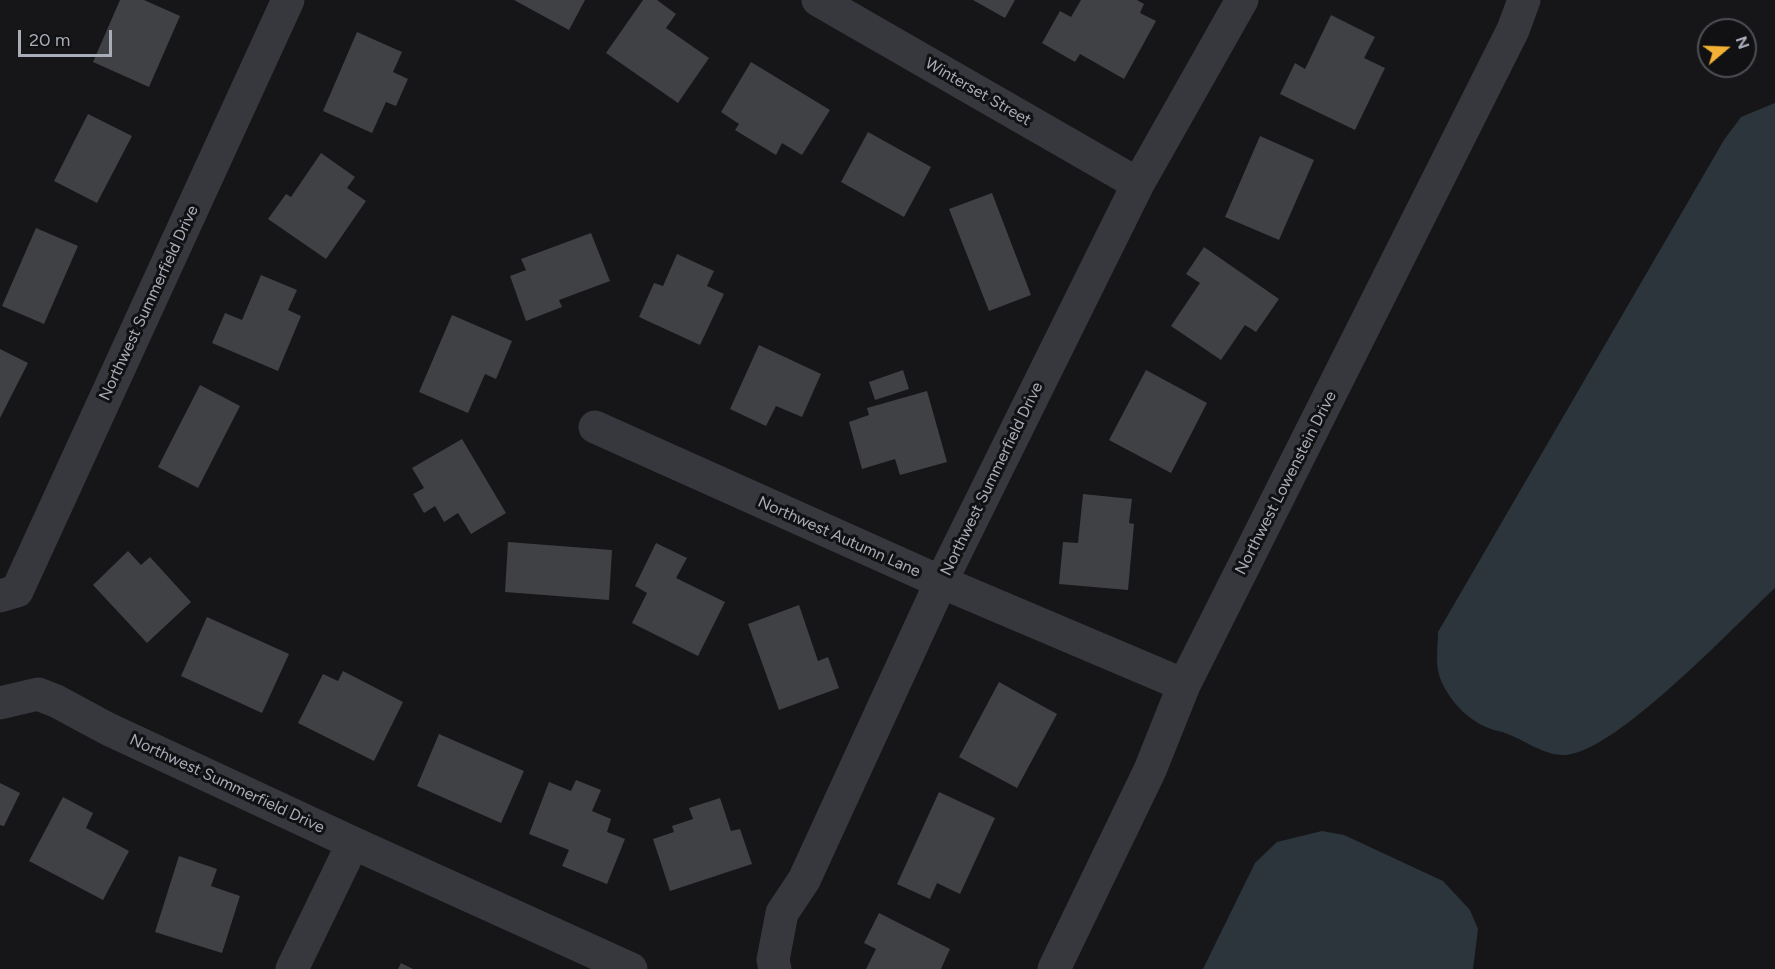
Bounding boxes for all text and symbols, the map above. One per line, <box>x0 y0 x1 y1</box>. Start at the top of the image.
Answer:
scale bar <box>21 18 116 56</box>
north arrow <box>1697 18 1757 78</box>
text: 20 m <box>29 29 70 51</box>
text: N <box>1732 34 1754 52</box>
street label: Winterset Street <box>922 54 1034 130</box>
street label: Northwest Summerfield Drive <box>95 203 203 403</box>
street label: Northwest Summerfield Drive <box>937 379 1047 579</box>
street label: Northwest Lowenstein Drive <box>1231 388 1341 578</box>
street label: Northwest Autumn Lane <box>755 492 923 582</box>
street label: Northwest Summerfield Drive <box>127 730 327 838</box>

